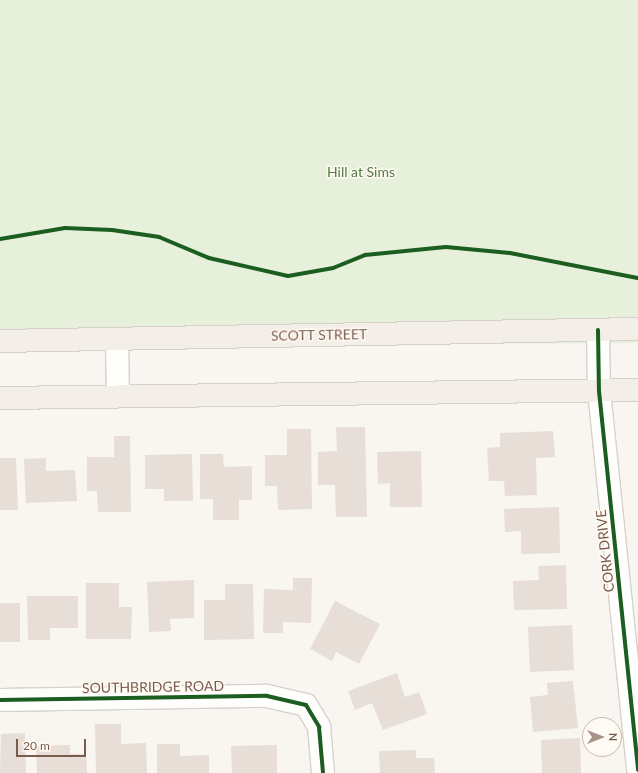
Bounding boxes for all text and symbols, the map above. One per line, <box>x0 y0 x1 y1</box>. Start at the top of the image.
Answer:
park label: Hill at Sims <box>327 164 395 180</box>
street label: SCOTT STREET <box>271 326 367 344</box>
street label: CORK DRIVE <box>592 509 618 593</box>
street label: SOUTHBRIDGE ROAD <box>82 677 224 697</box>
north arrow <box>582 717 622 757</box>
scale bar <box>18 731 88 757</box>
text: N <box>607 733 620 741</box>
text: 20 m <box>23 738 50 753</box>

